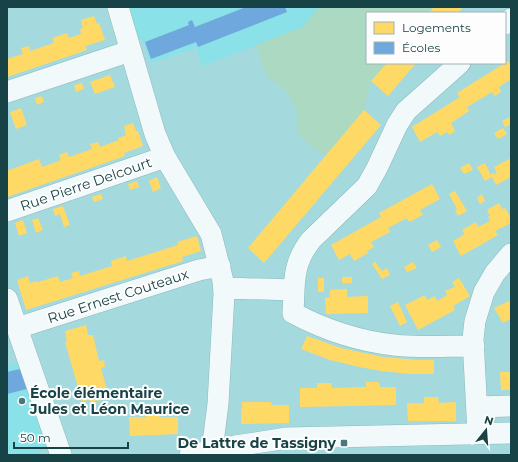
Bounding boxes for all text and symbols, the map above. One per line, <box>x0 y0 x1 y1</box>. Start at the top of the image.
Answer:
legend <box>366 12 506 64</box>
text: Logements <box>402 20 471 35</box>
text: Écoles <box>402 40 441 55</box>
street label: Rue Pierre Delcourt <box>18 153 155 215</box>
street label: Rue Ernest Couteaux <box>45 265 191 327</box>
place label: École élémentaire Jules et Léon Maurice <box>29 384 190 418</box>
marker: École élémentaire Jules et Léon Maurice <box>17 396 27 406</box>
north arrow <box>466 410 506 450</box>
text: N <box>483 412 495 428</box>
scale bar <box>14 424 128 450</box>
text: 50 m <box>20 430 51 445</box>
place label: De Lattre de Tassigny <box>178 434 337 452</box>
marker: De Lattre de Tassigny <box>339 438 349 448</box>

